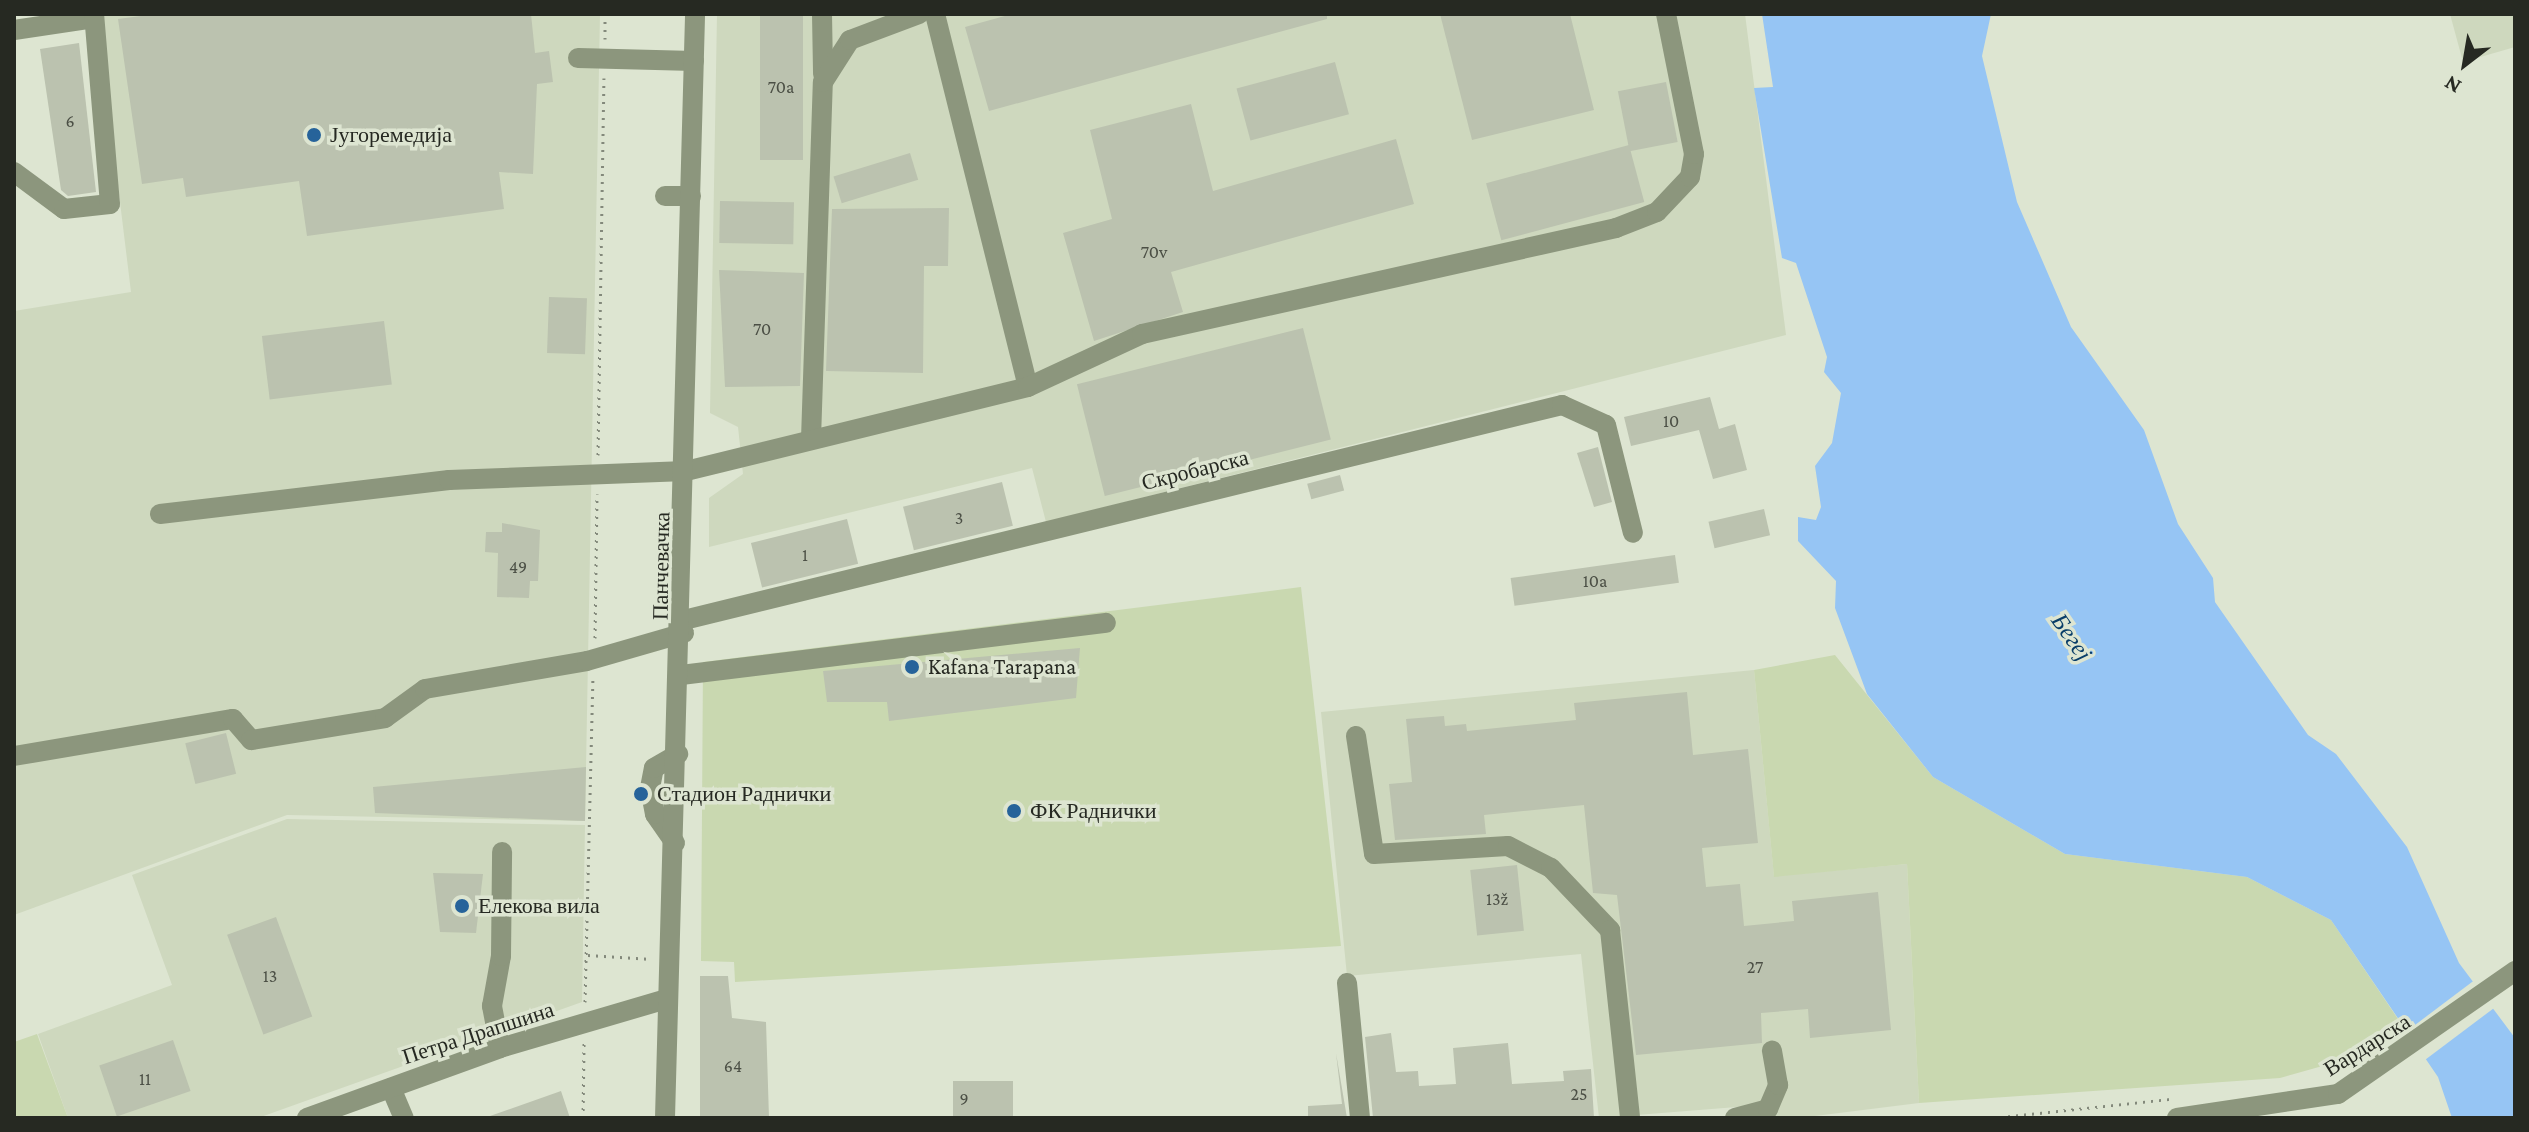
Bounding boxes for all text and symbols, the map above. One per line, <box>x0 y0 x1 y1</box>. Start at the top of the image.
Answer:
north arrow <box>2425 24 2505 104</box>
text: N <box>2440 70 2465 100</box>
house number: 70a <box>768 76 794 98</box>
house number: 6 <box>65 110 75 132</box>
place label: Југоремедија <box>330 122 452 148</box>
marker: Југоремедија <box>305 126 323 144</box>
house number: 70v <box>1141 241 1167 263</box>
house number: 70 <box>753 318 771 340</box>
house number: 10 <box>1663 410 1679 432</box>
street label: Скробарска <box>1139 444 1251 496</box>
house number: 3 <box>955 507 963 529</box>
street label: Панчевачка <box>647 512 675 620</box>
house number: 1 <box>802 544 808 566</box>
house number: 49 <box>509 556 527 578</box>
house number: 10a <box>1583 570 1607 592</box>
water label: Бегеј <box>2045 608 2099 666</box>
place label: Kafana Tarapana <box>928 654 1076 680</box>
marker: Kafana Tarapana <box>903 658 921 676</box>
place label: Стадион Раднички <box>657 781 831 807</box>
marker: Стадион Раднички <box>632 785 650 803</box>
place label: ФК Раднички <box>1030 798 1156 824</box>
marker: ФК Раднички <box>1005 802 1023 820</box>
house number: 13ž <box>1486 888 1508 910</box>
place label: Елекова вила <box>478 893 600 919</box>
marker: Елекова вила <box>453 897 471 915</box>
house number: 27 <box>1747 956 1763 978</box>
house number: 13 <box>263 965 277 987</box>
street label: Петра Драпшина <box>399 996 557 1070</box>
street label: Вардарска <box>2319 1008 2415 1082</box>
house number: 64 <box>724 1055 742 1077</box>
house number: 11 <box>139 1068 151 1090</box>
house number: 25 <box>1570 1083 1588 1105</box>
house number: 9 <box>959 1088 969 1110</box>

